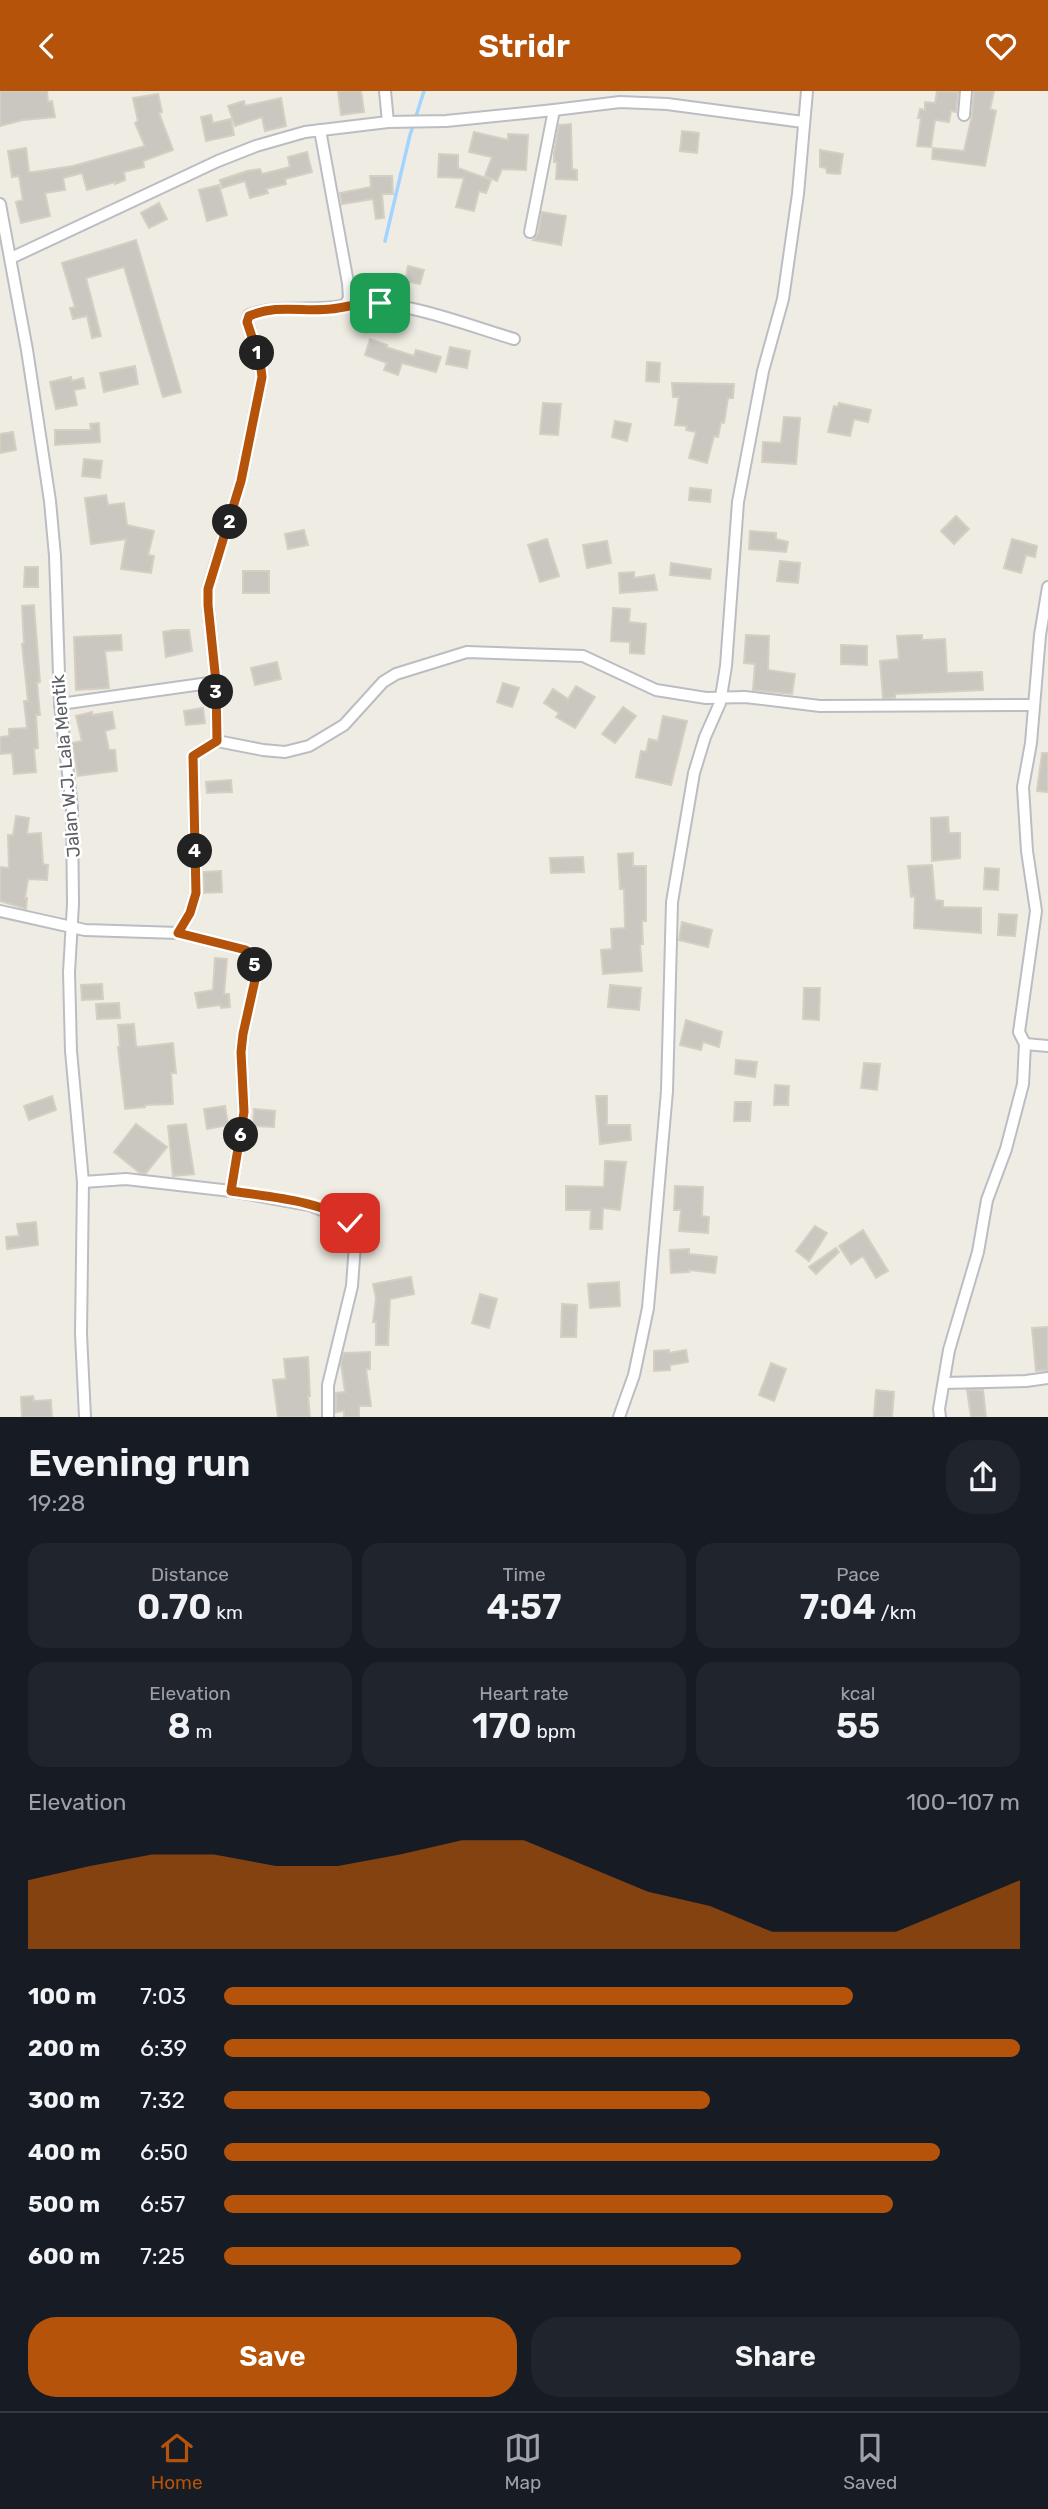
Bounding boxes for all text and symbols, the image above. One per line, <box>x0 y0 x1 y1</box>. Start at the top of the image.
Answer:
icon: back <box>28 27 66 65</box>
text: Stridr <box>478 27 570 65</box>
icon: heart <box>982 27 1020 65</box>
pin <box>350 273 410 333</box>
icon: arrive <box>361 284 399 322</box>
pin: 1 <box>240 335 274 371</box>
text: 1 <box>252 341 261 364</box>
pin: 2 <box>212 505 247 539</box>
text: 2 <box>223 510 236 533</box>
street label: Jalan W.J. Lala Mentik <box>47 673 85 858</box>
pin: 3 <box>198 675 234 709</box>
text: 3 <box>209 680 222 703</box>
pin: 4 <box>178 833 212 869</box>
text: 4 <box>188 839 201 862</box>
pin: 5 <box>238 947 272 983</box>
text: 5 <box>248 953 261 976</box>
pin: 6 <box>224 1117 258 1153</box>
text: 6 <box>234 1123 247 1146</box>
pin <box>320 1193 380 1253</box>
icon: check <box>331 1204 369 1242</box>
text: Evening run <box>28 1440 251 1486</box>
button: share <box>946 1440 1020 1514</box>
text: 19:28 <box>28 1489 86 1517</box>
text: Distance <box>151 1563 229 1586</box>
text: Time <box>502 1563 546 1586</box>
text: Pace <box>836 1563 880 1586</box>
text: 0.70 <box>137 1586 212 1628</box>
text: 4:57 <box>487 1586 561 1628</box>
text: 7:04 <box>800 1586 876 1628</box>
text: km <box>212 1601 243 1624</box>
text: /km <box>876 1601 916 1624</box>
text: Elevation <box>149 1682 231 1705</box>
text: Heart rate <box>479 1682 569 1705</box>
text: kcal <box>841 1682 875 1705</box>
text: 8 <box>168 1705 191 1747</box>
text: 170 <box>472 1705 532 1747</box>
text: 55 <box>836 1705 880 1747</box>
text: m <box>191 1720 212 1743</box>
text: bpm <box>532 1720 576 1743</box>
text: Elevation <box>28 1788 127 1816</box>
text: 100–107 m <box>906 1788 1020 1816</box>
text: 100 m <box>28 1982 97 2010</box>
text: 7:03 <box>140 1982 186 2010</box>
text: 200 m <box>28 2034 100 2062</box>
text: 6:39 <box>140 2034 187 2062</box>
text: 300 m <box>28 2086 100 2114</box>
text: 7:32 <box>140 2086 185 2114</box>
text: 400 m <box>28 2138 101 2166</box>
text: 6:50 <box>140 2138 188 2166</box>
text: 500 m <box>28 2190 100 2218</box>
text: 6:57 <box>140 2190 185 2218</box>
text: 600 m <box>28 2242 100 2270</box>
text: 7:25 <box>140 2242 185 2270</box>
button: Save <box>28 2317 517 2397</box>
button: Share <box>531 2317 1020 2397</box>
tab: Home <box>151 2429 203 2494</box>
tab: Map <box>504 2429 542 2494</box>
tab: Saved <box>843 2429 897 2494</box>

